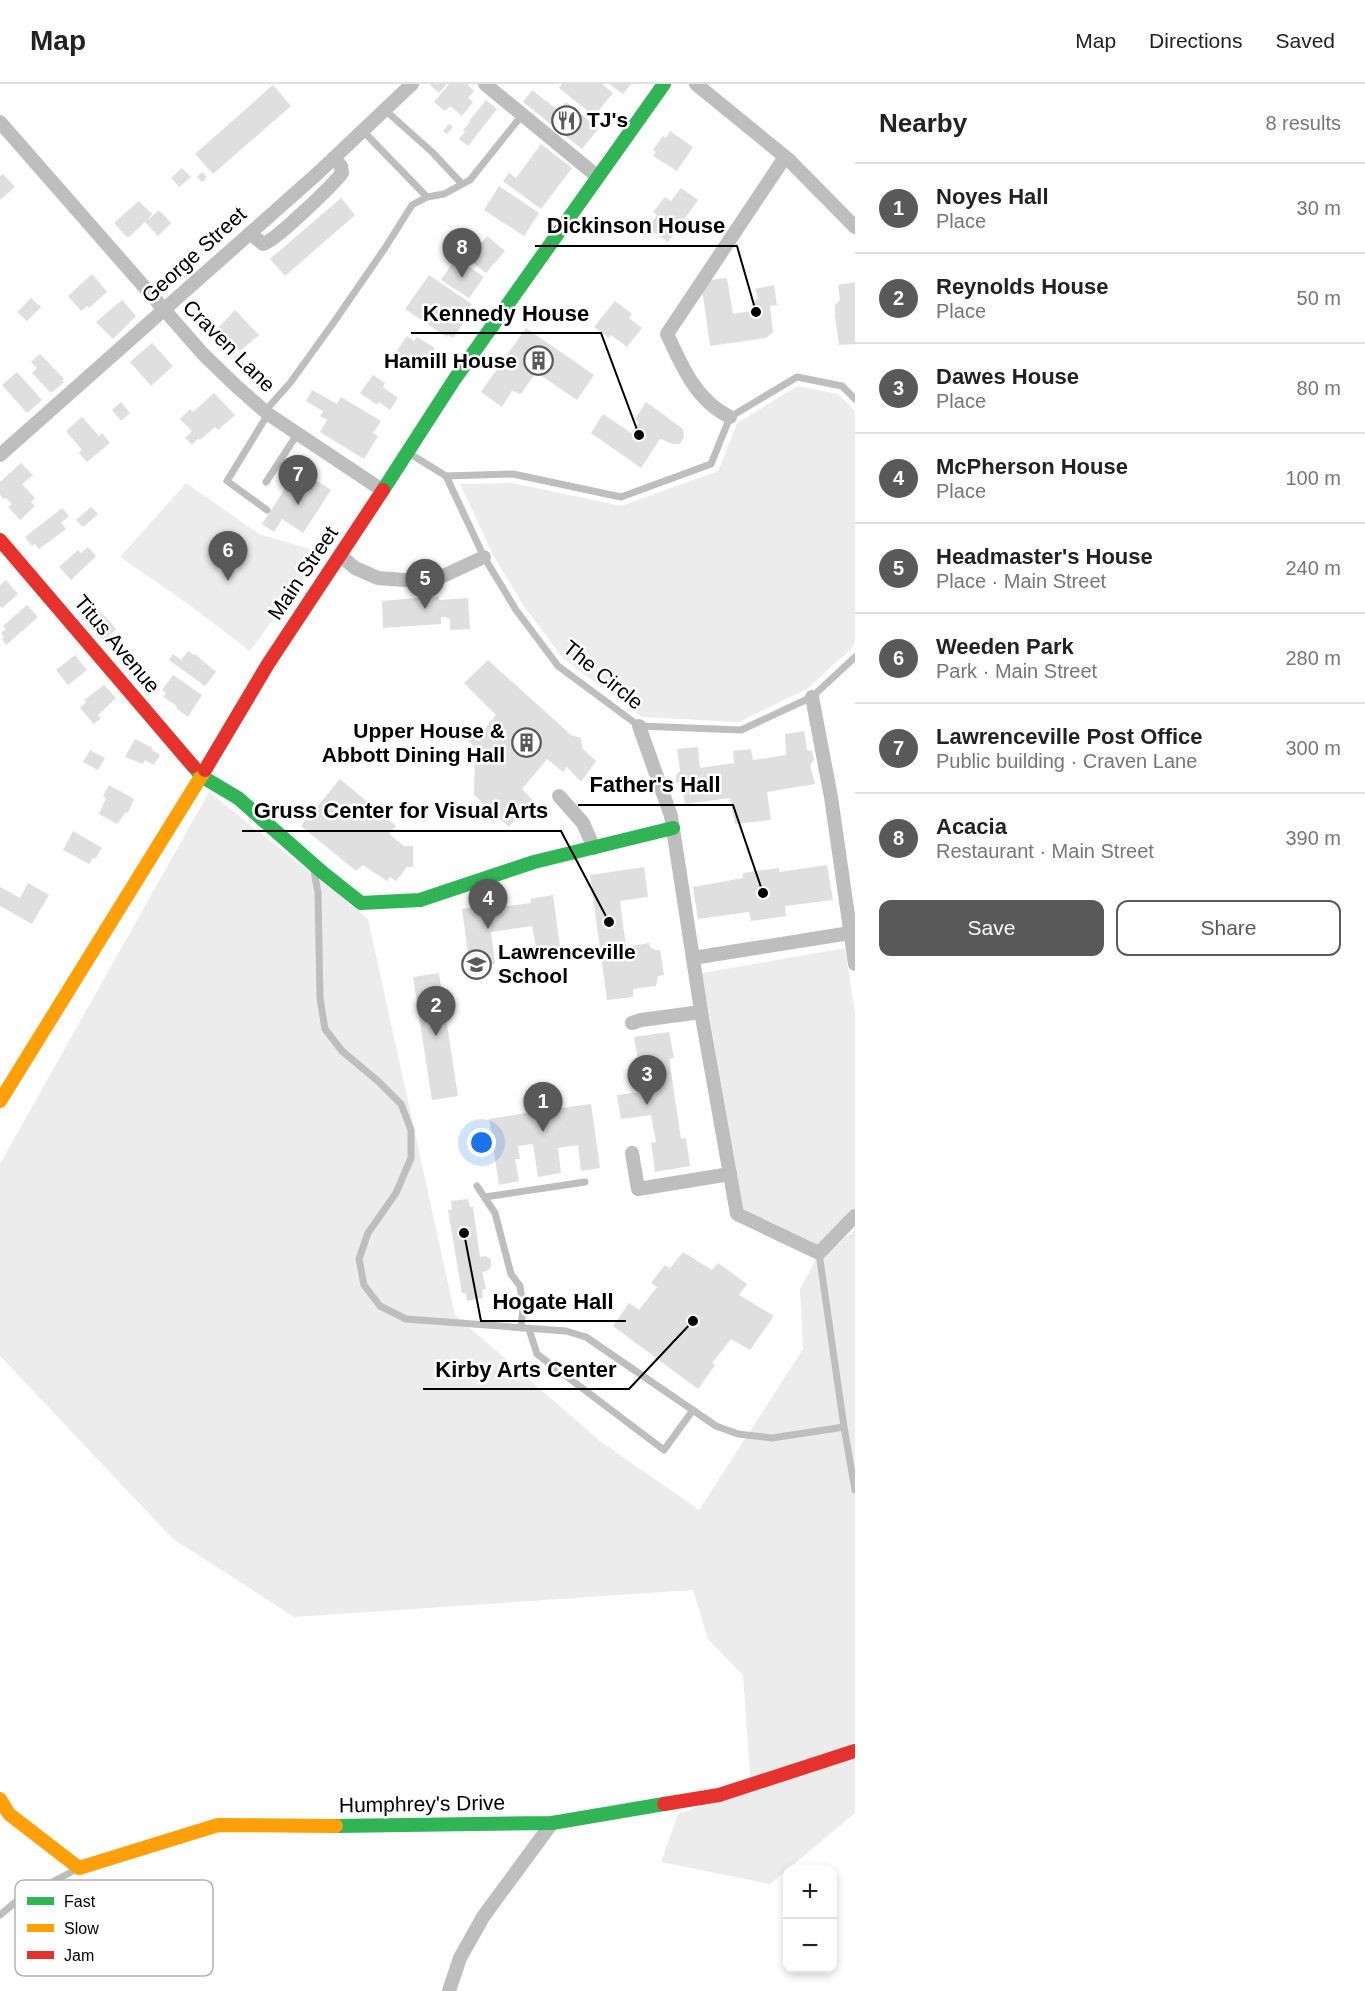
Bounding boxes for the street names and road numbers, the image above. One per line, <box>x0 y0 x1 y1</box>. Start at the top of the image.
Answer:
street label: George Street <box>137 202 250 307</box>
street label: Craven Lane <box>179 295 280 396</box>
street label: Main Street <box>263 522 342 624</box>
street label: Titus Avenue <box>70 590 165 697</box>
street label: The Circle <box>559 636 648 714</box>
street label: Humphrey's Drive <box>339 1791 505 1816</box>

